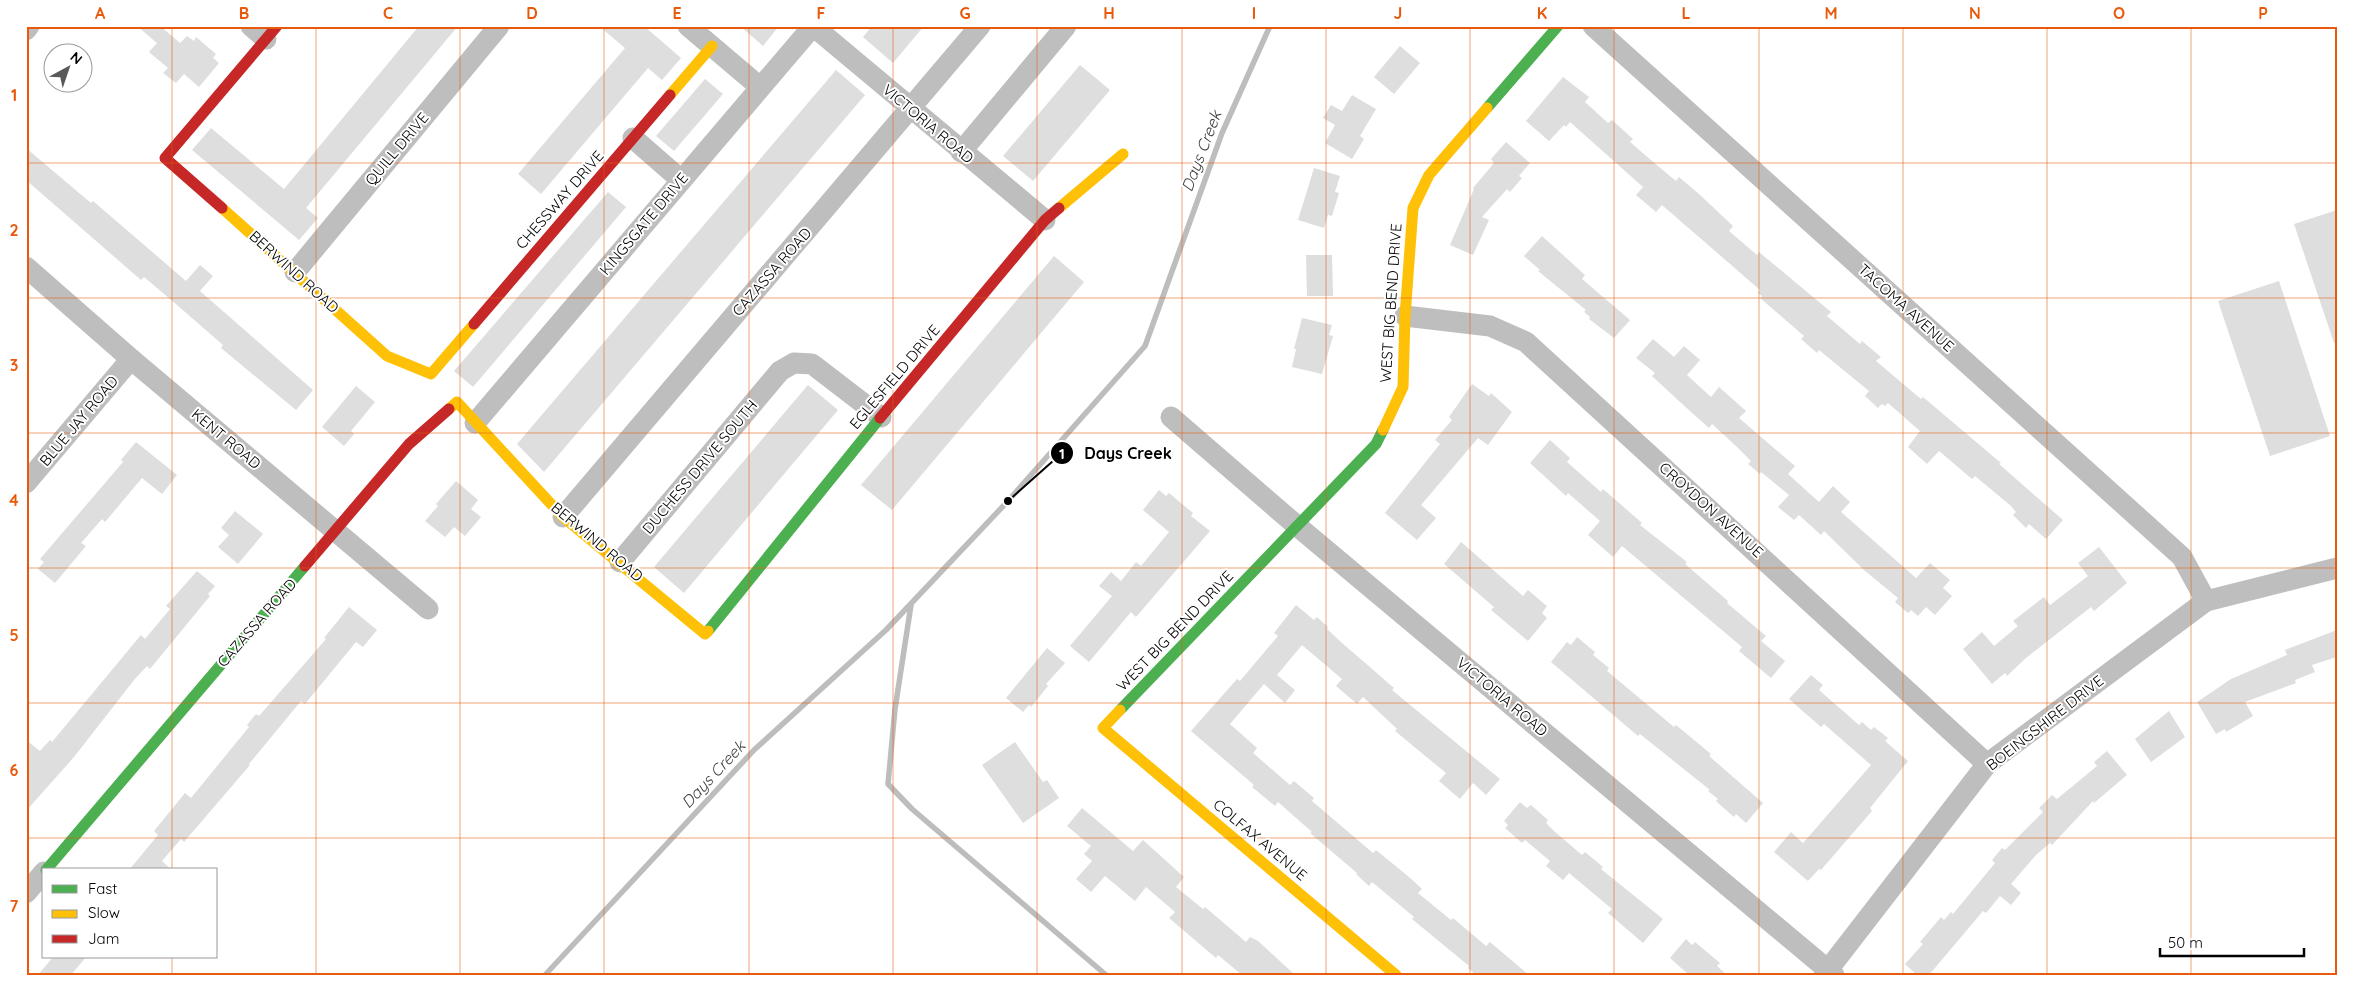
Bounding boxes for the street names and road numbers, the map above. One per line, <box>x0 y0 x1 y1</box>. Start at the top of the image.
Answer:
street label: VICTORIA ROAD <box>879 80 978 167</box>
street label: QUILL DRIVE <box>361 108 433 189</box>
street label: CHESSWAY DRIVE <box>512 146 608 253</box>
street label: KINGSGATE DRIVE <box>595 169 692 279</box>
street label: CAZASSA ROAD <box>728 223 815 320</box>
street label: WEST BIG BEND DRIVE <box>1375 223 1406 383</box>
street label: BERWIND ROAD <box>246 226 343 317</box>
street label: TACOMA AVENUE <box>1855 260 1958 356</box>
street label: EGLESFIELD DRIVE <box>845 321 944 433</box>
street label: BLUE JAY ROAD <box>35 371 122 470</box>
street label: DUCHESS DRIVE SOUTH <box>638 396 761 538</box>
street label: KENT ROAD <box>188 404 265 473</box>
street label: CROYDON AVENUE <box>1655 458 1767 561</box>
street label: BERWIND ROAD <box>547 498 647 586</box>
street label: WEST BIG BEND DRIVE <box>1112 567 1237 695</box>
street label: CAZASSA ROAD <box>213 574 300 671</box>
street label: VICTORIA ROAD <box>1453 653 1552 740</box>
street label: BOEINGSHIRE DRIVE <box>1982 671 2107 774</box>
street label: COLFAX AVENUE <box>1209 795 1311 885</box>

